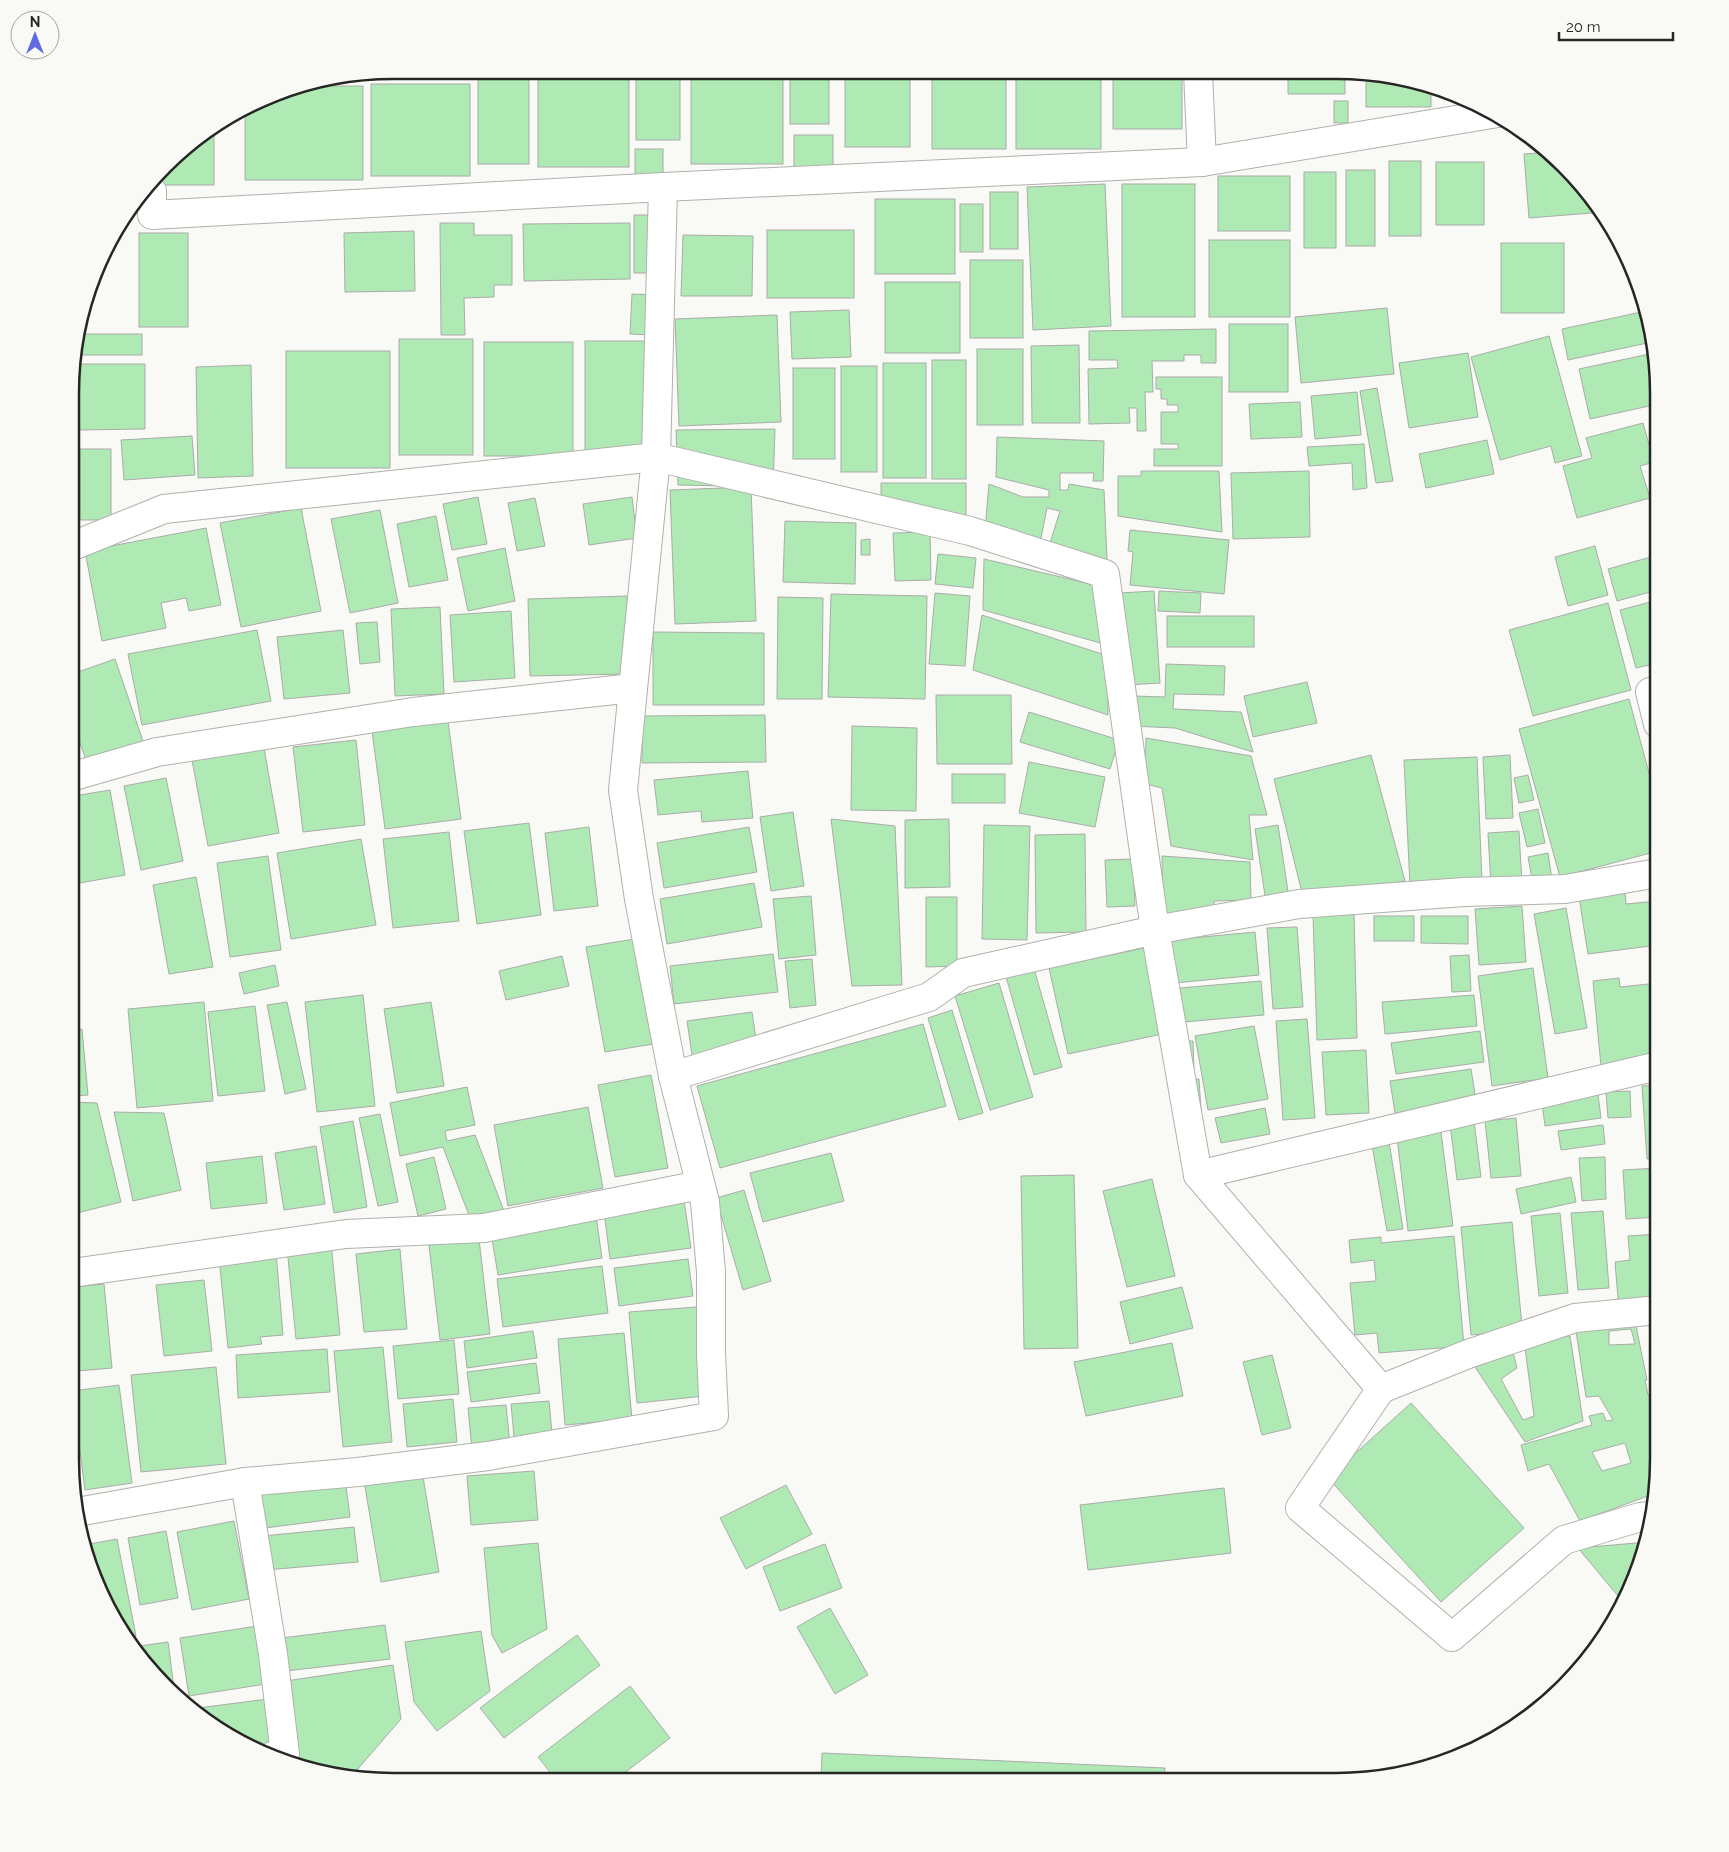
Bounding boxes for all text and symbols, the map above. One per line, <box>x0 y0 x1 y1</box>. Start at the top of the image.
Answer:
north arrow <box>10 10 60 60</box>
scale bar <box>1559 10 1673 42</box>
text: N <box>30 14 40 30</box>
text: 20 m <box>1566 18 1601 36</box>

